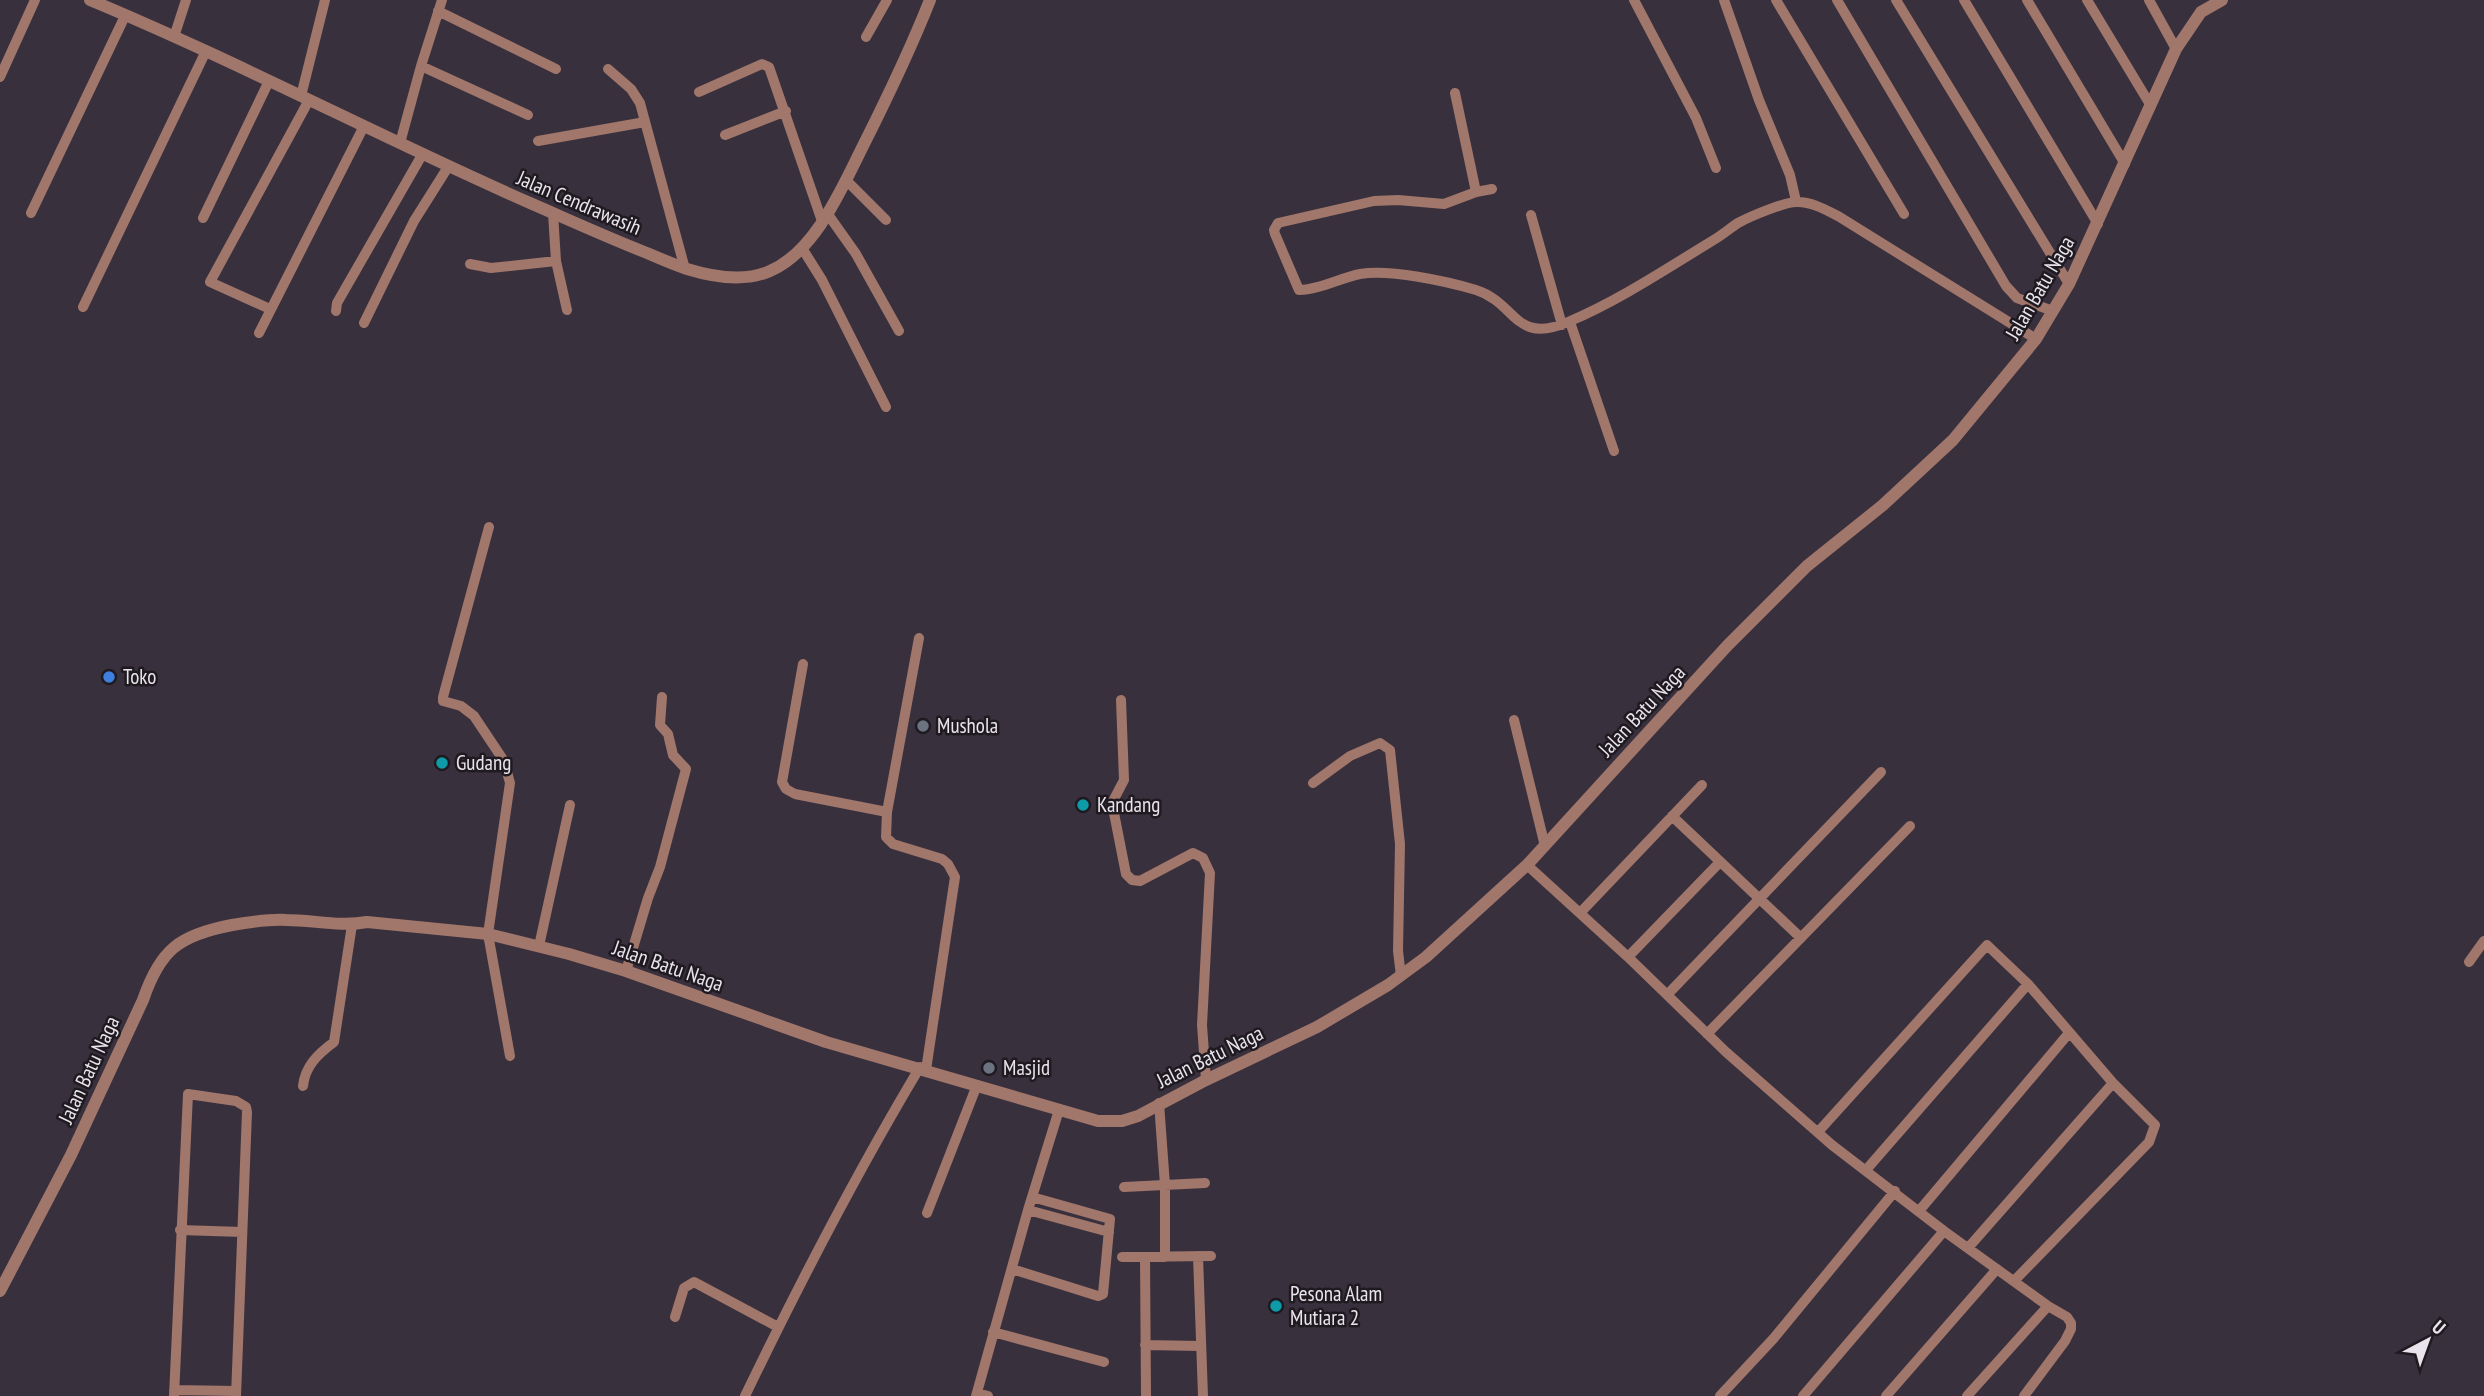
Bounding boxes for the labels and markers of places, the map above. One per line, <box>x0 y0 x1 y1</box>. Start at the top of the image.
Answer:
place label: Toko <box>123 663 156 690</box>
marker: Toko <box>101 669 117 685</box>
place label: Mushola <box>937 712 998 739</box>
marker: Mushola <box>915 718 931 734</box>
place label: Gudang <box>456 749 511 776</box>
marker: Gudang <box>434 755 450 771</box>
place label: Kandang <box>1097 791 1160 818</box>
marker: Kandang <box>1075 797 1091 813</box>
place label: Masjid <box>1003 1054 1050 1081</box>
marker: Masjid <box>981 1060 997 1076</box>
place label: Pesona Alam Mutiara 2 <box>1290 1280 1382 1331</box>
marker: Pesona Alam Mutiara 2 <box>1268 1298 1284 1314</box>

